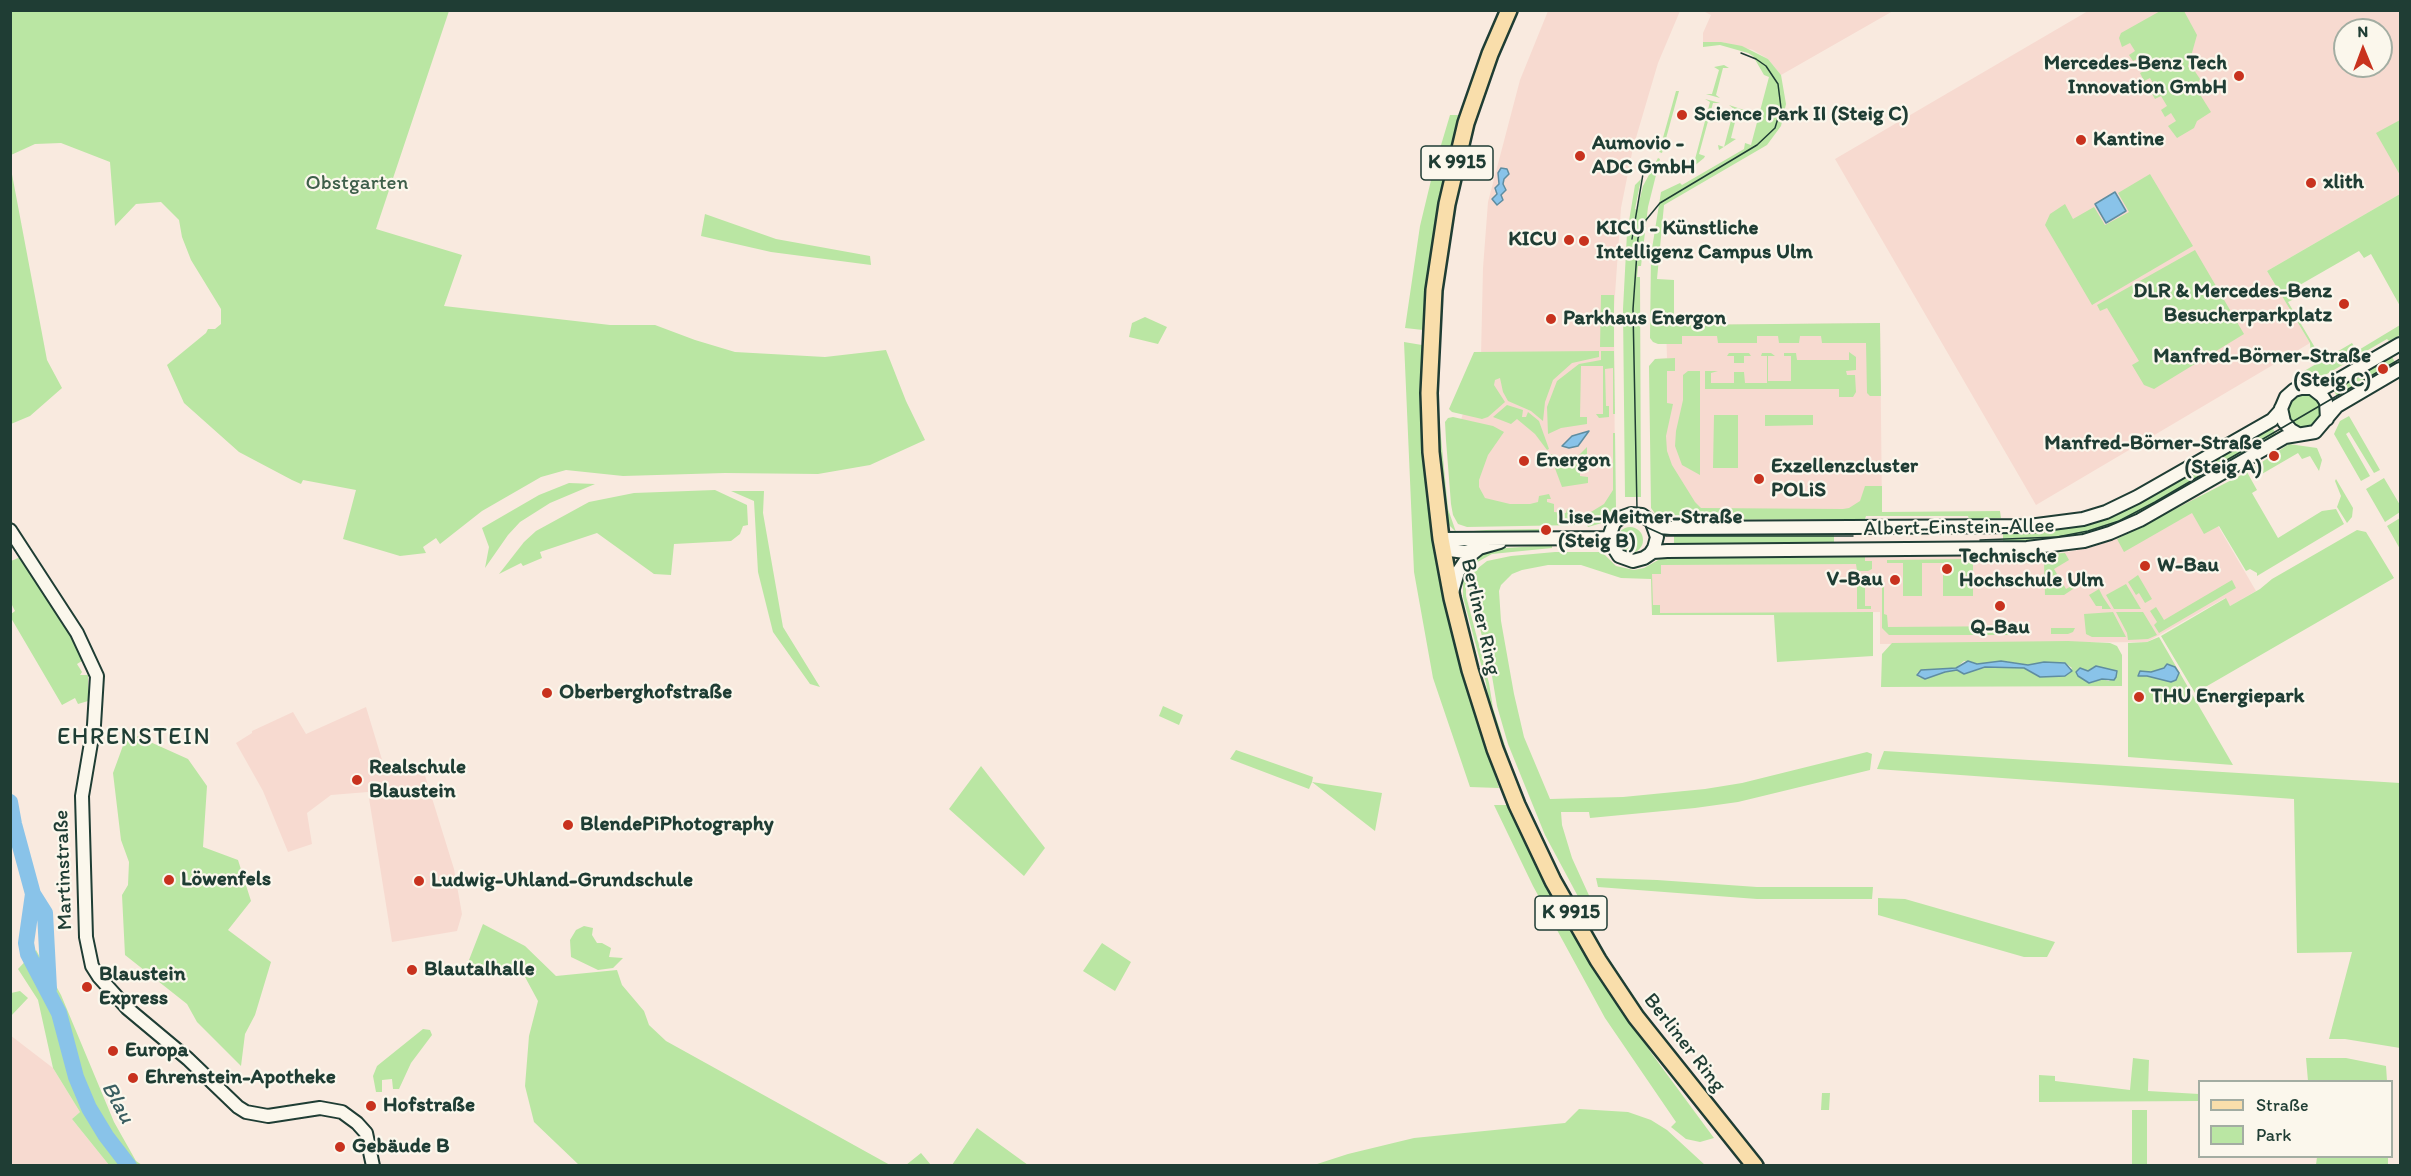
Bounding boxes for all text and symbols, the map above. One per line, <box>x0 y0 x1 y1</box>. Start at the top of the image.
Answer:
north arrow <box>2333 18 2393 78</box>
text: N <box>2357 22 2368 41</box>
place label: Mercedes-Benz Tech Innovation GmbH <box>2044 51 2227 101</box>
marker: Mercedes-Benz Tech Innovation GmbH <box>2232 69 2246 83</box>
place label: Science Park II (Steig C) <box>1694 102 1909 128</box>
marker: Science Park II (Steig C) <box>1675 108 1689 122</box>
place label: Kantine <box>2093 127 2164 153</box>
place label: Aumovio - ADC GmbH <box>1592 131 1695 181</box>
marker: Kantine <box>2074 133 2088 147</box>
road number: K 9915 <box>1421 146 1493 180</box>
marker: Aumovio - ADC GmbH <box>1573 149 1587 163</box>
place label: xlith <box>2323 170 2364 196</box>
park label: Obstgarten <box>306 171 408 197</box>
marker: xlith <box>2304 176 2318 190</box>
place label: KICU - Künstliche Intelligenz Campus Ulm <box>1596 216 1813 266</box>
place label: KICU <box>1508 227 1557 253</box>
marker: KICU <box>1562 233 1576 247</box>
marker: KICU - Künstliche Intelligenz Campus Ulm <box>1577 234 1591 248</box>
place label: DLR & Mercedes-Benz Besucherparkplatz <box>2133 279 2332 329</box>
marker: DLR & Mercedes-Benz Besucherparkplatz <box>2337 297 2351 311</box>
place label: Parkhaus Energon <box>1563 306 1726 332</box>
marker: Parkhaus Energon <box>1544 312 1558 326</box>
place label: Manfred-Börner-Straße (Steig C) <box>2153 344 2371 394</box>
marker: Manfred-Börner-Straße (Steig C) <box>2376 362 2390 376</box>
place label: Manfred-Börner-Straße (Steig A) <box>2044 431 2262 481</box>
place label: Energon <box>1536 448 1611 474</box>
marker: Manfred-Börner-Straße (Steig A) <box>2267 449 2281 463</box>
marker: Energon <box>1517 454 1531 468</box>
place label: Exzellenzcluster POLiS <box>1771 454 1918 504</box>
marker: Exzellenzcluster POLiS <box>1752 472 1766 486</box>
place label: Lise-Meitner-Straße (Steig B) <box>1558 505 1742 555</box>
street label: Albert-Einstein-Allee <box>1863 514 2055 542</box>
marker: Lise-Meitner-Straße (Steig B) <box>1539 523 1553 537</box>
place label: Technische Hochschule Ulm <box>1959 544 2104 594</box>
place label: W-Bau <box>2157 553 2219 579</box>
street label: Berliner Ring <box>1454 556 1506 678</box>
marker: W-Bau <box>2138 559 2152 573</box>
marker: Technische Hochschule Ulm <box>1940 562 1954 576</box>
place label: V-Bau <box>1827 567 1883 593</box>
marker: V-Bau <box>1888 573 1902 587</box>
marker: Q-Bau <box>1993 599 2007 613</box>
place label: Q-Bau <box>1970 615 2030 641</box>
place label: Oberberghofstraße <box>559 680 732 706</box>
place label: THU Energiepark <box>2151 684 2304 710</box>
marker: Oberberghofstraße <box>540 686 554 700</box>
marker: THU Energiepark <box>2132 690 2146 704</box>
district label: EHRENSTEIN <box>57 724 211 752</box>
place label: Realschule Blaustein <box>369 755 466 805</box>
marker: Realschule Blaustein <box>350 773 364 787</box>
street label: Martinstraße <box>49 809 79 931</box>
place label: BlendePiPhotography <box>580 812 774 838</box>
marker: BlendePiPhotography <box>561 818 575 832</box>
place label: Löwenfels <box>181 867 271 893</box>
place label: Ludwig-Uhland-Grundschule <box>431 868 693 894</box>
marker: Löwenfels <box>162 873 176 887</box>
marker: Ludwig-Uhland-Grundschule <box>412 874 426 888</box>
road number: K 9915 <box>1535 896 1607 930</box>
place label: Blautalhalle <box>424 957 535 983</box>
place label: Blaustein Express <box>99 962 186 1012</box>
marker: Blautalhalle <box>405 963 419 977</box>
marker: Blaustein Express <box>80 980 94 994</box>
street label: Berliner Ring <box>1637 988 1731 1098</box>
place label: Europa <box>125 1038 188 1064</box>
marker: Europa <box>106 1044 120 1058</box>
place label: Ehrenstein-Apotheke <box>145 1065 336 1091</box>
marker: Ehrenstein-Apotheke <box>126 1071 140 1085</box>
water label: Blau <box>95 1077 139 1129</box>
legend <box>2198 1080 2393 1158</box>
place label: Hofstraße <box>383 1093 475 1119</box>
text: Straße <box>2256 1094 2309 1116</box>
marker: Hofstraße <box>364 1099 378 1113</box>
text: Park <box>2256 1124 2291 1146</box>
place label: Gebäude B <box>352 1134 449 1160</box>
marker: Gebäude B <box>333 1140 347 1154</box>

